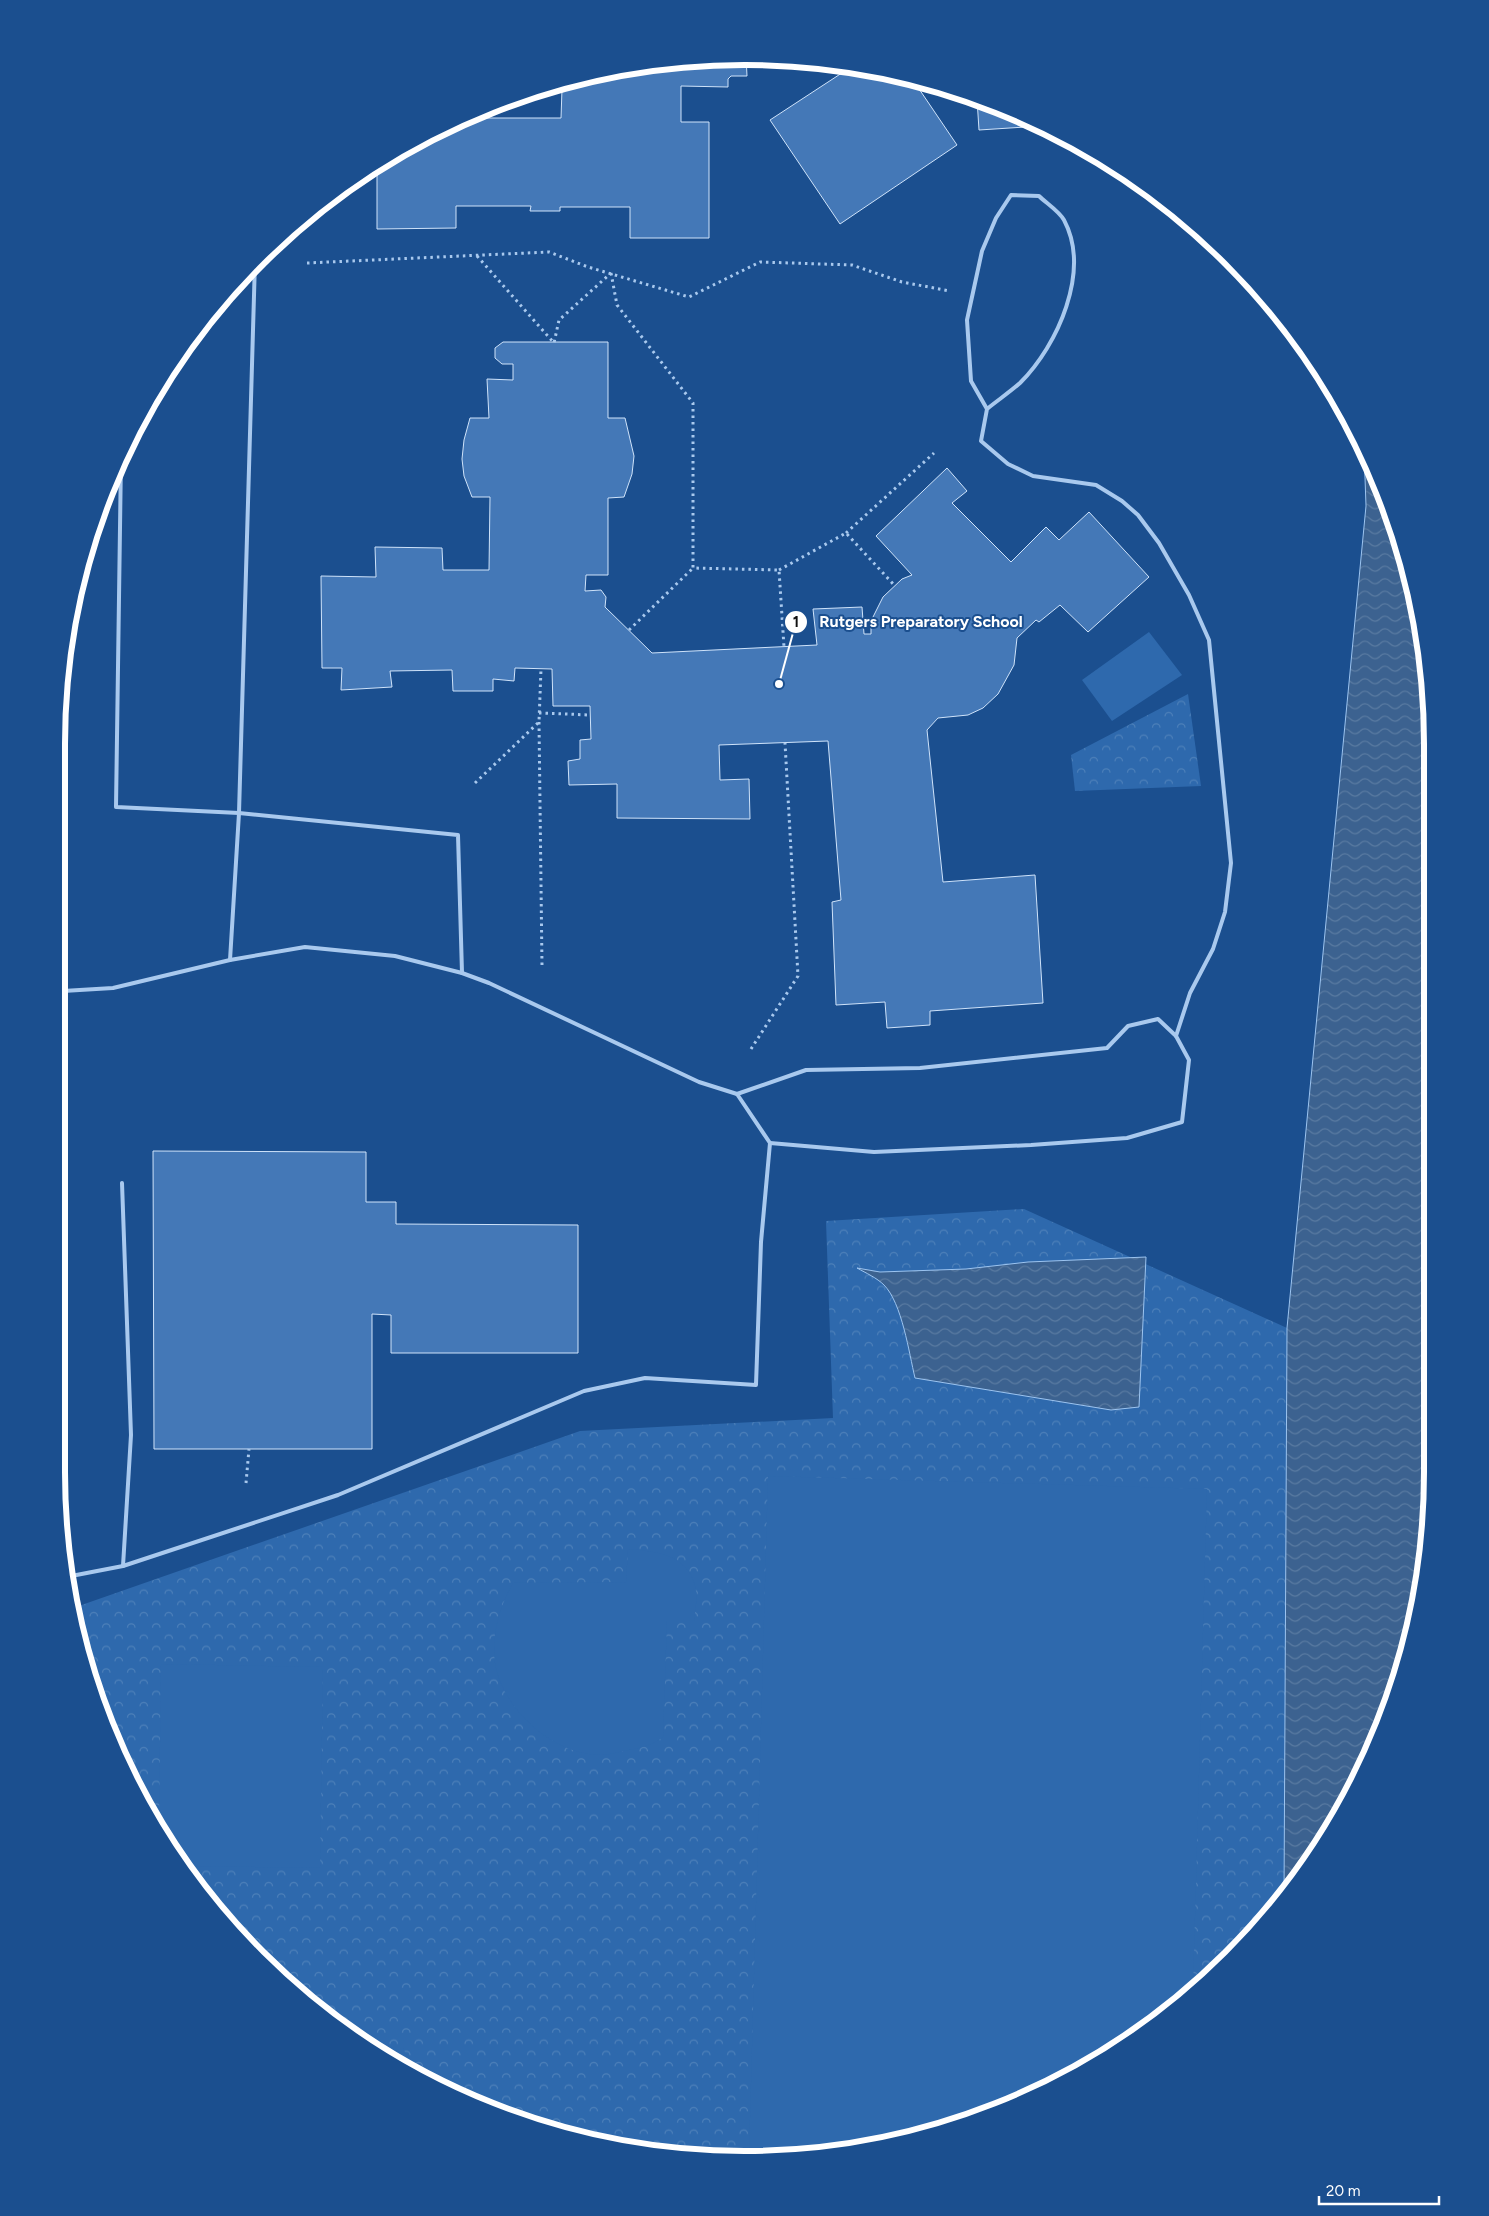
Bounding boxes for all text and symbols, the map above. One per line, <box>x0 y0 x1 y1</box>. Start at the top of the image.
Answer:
callout: Rutgers Preparatory School <box>784 606 1033 637</box>
text: Rutgers Preparatory School <box>819 612 1023 631</box>
text: 1 <box>793 613 799 631</box>
scale bar <box>1319 2174 1439 2206</box>
text: 20 m <box>1326 2182 1360 2200</box>

